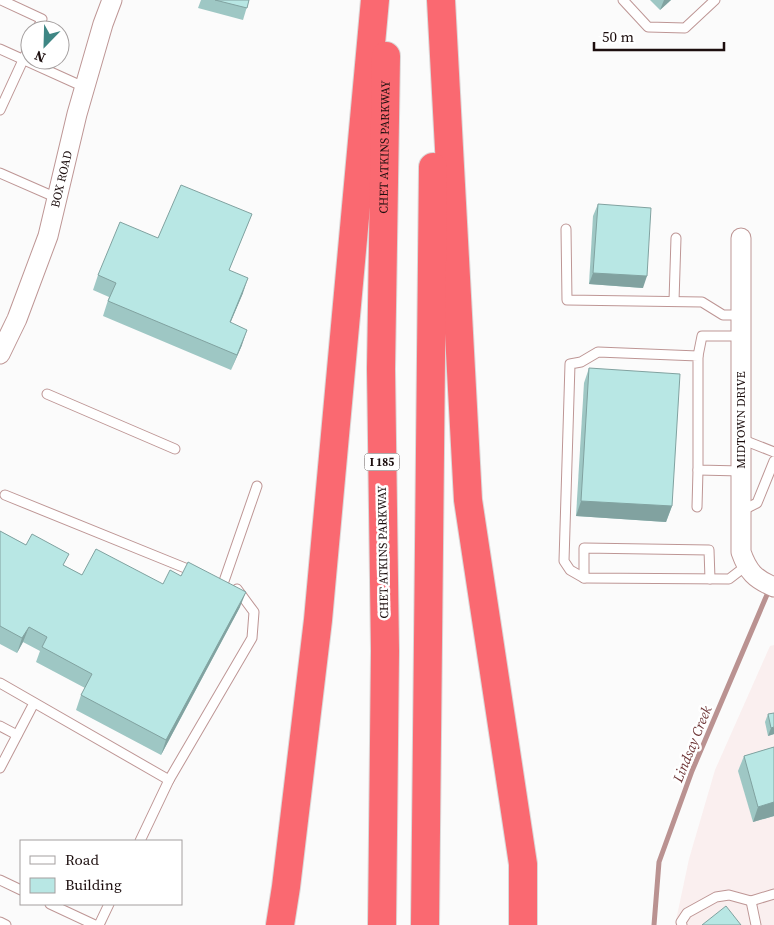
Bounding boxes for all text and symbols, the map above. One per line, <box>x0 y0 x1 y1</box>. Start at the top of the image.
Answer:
north arrow <box>20 20 70 70</box>
scale bar <box>594 20 724 52</box>
text: 50 m <box>602 26 634 47</box>
text: N <box>31 46 49 68</box>
street label: CHET ATKINS PARKWAY <box>375 80 394 214</box>
street label: BOX ROAD <box>47 149 76 209</box>
street label: MIDTOWN DRIVE <box>733 371 749 469</box>
road number: I 185 <box>364 454 400 471</box>
street label: CHET ATKINS PARKWAY <box>374 485 392 619</box>
water label: Lindsay Creek <box>667 702 717 786</box>
legend <box>20 840 182 905</box>
text: Road <box>65 849 99 870</box>
text: Building <box>65 874 122 895</box>

